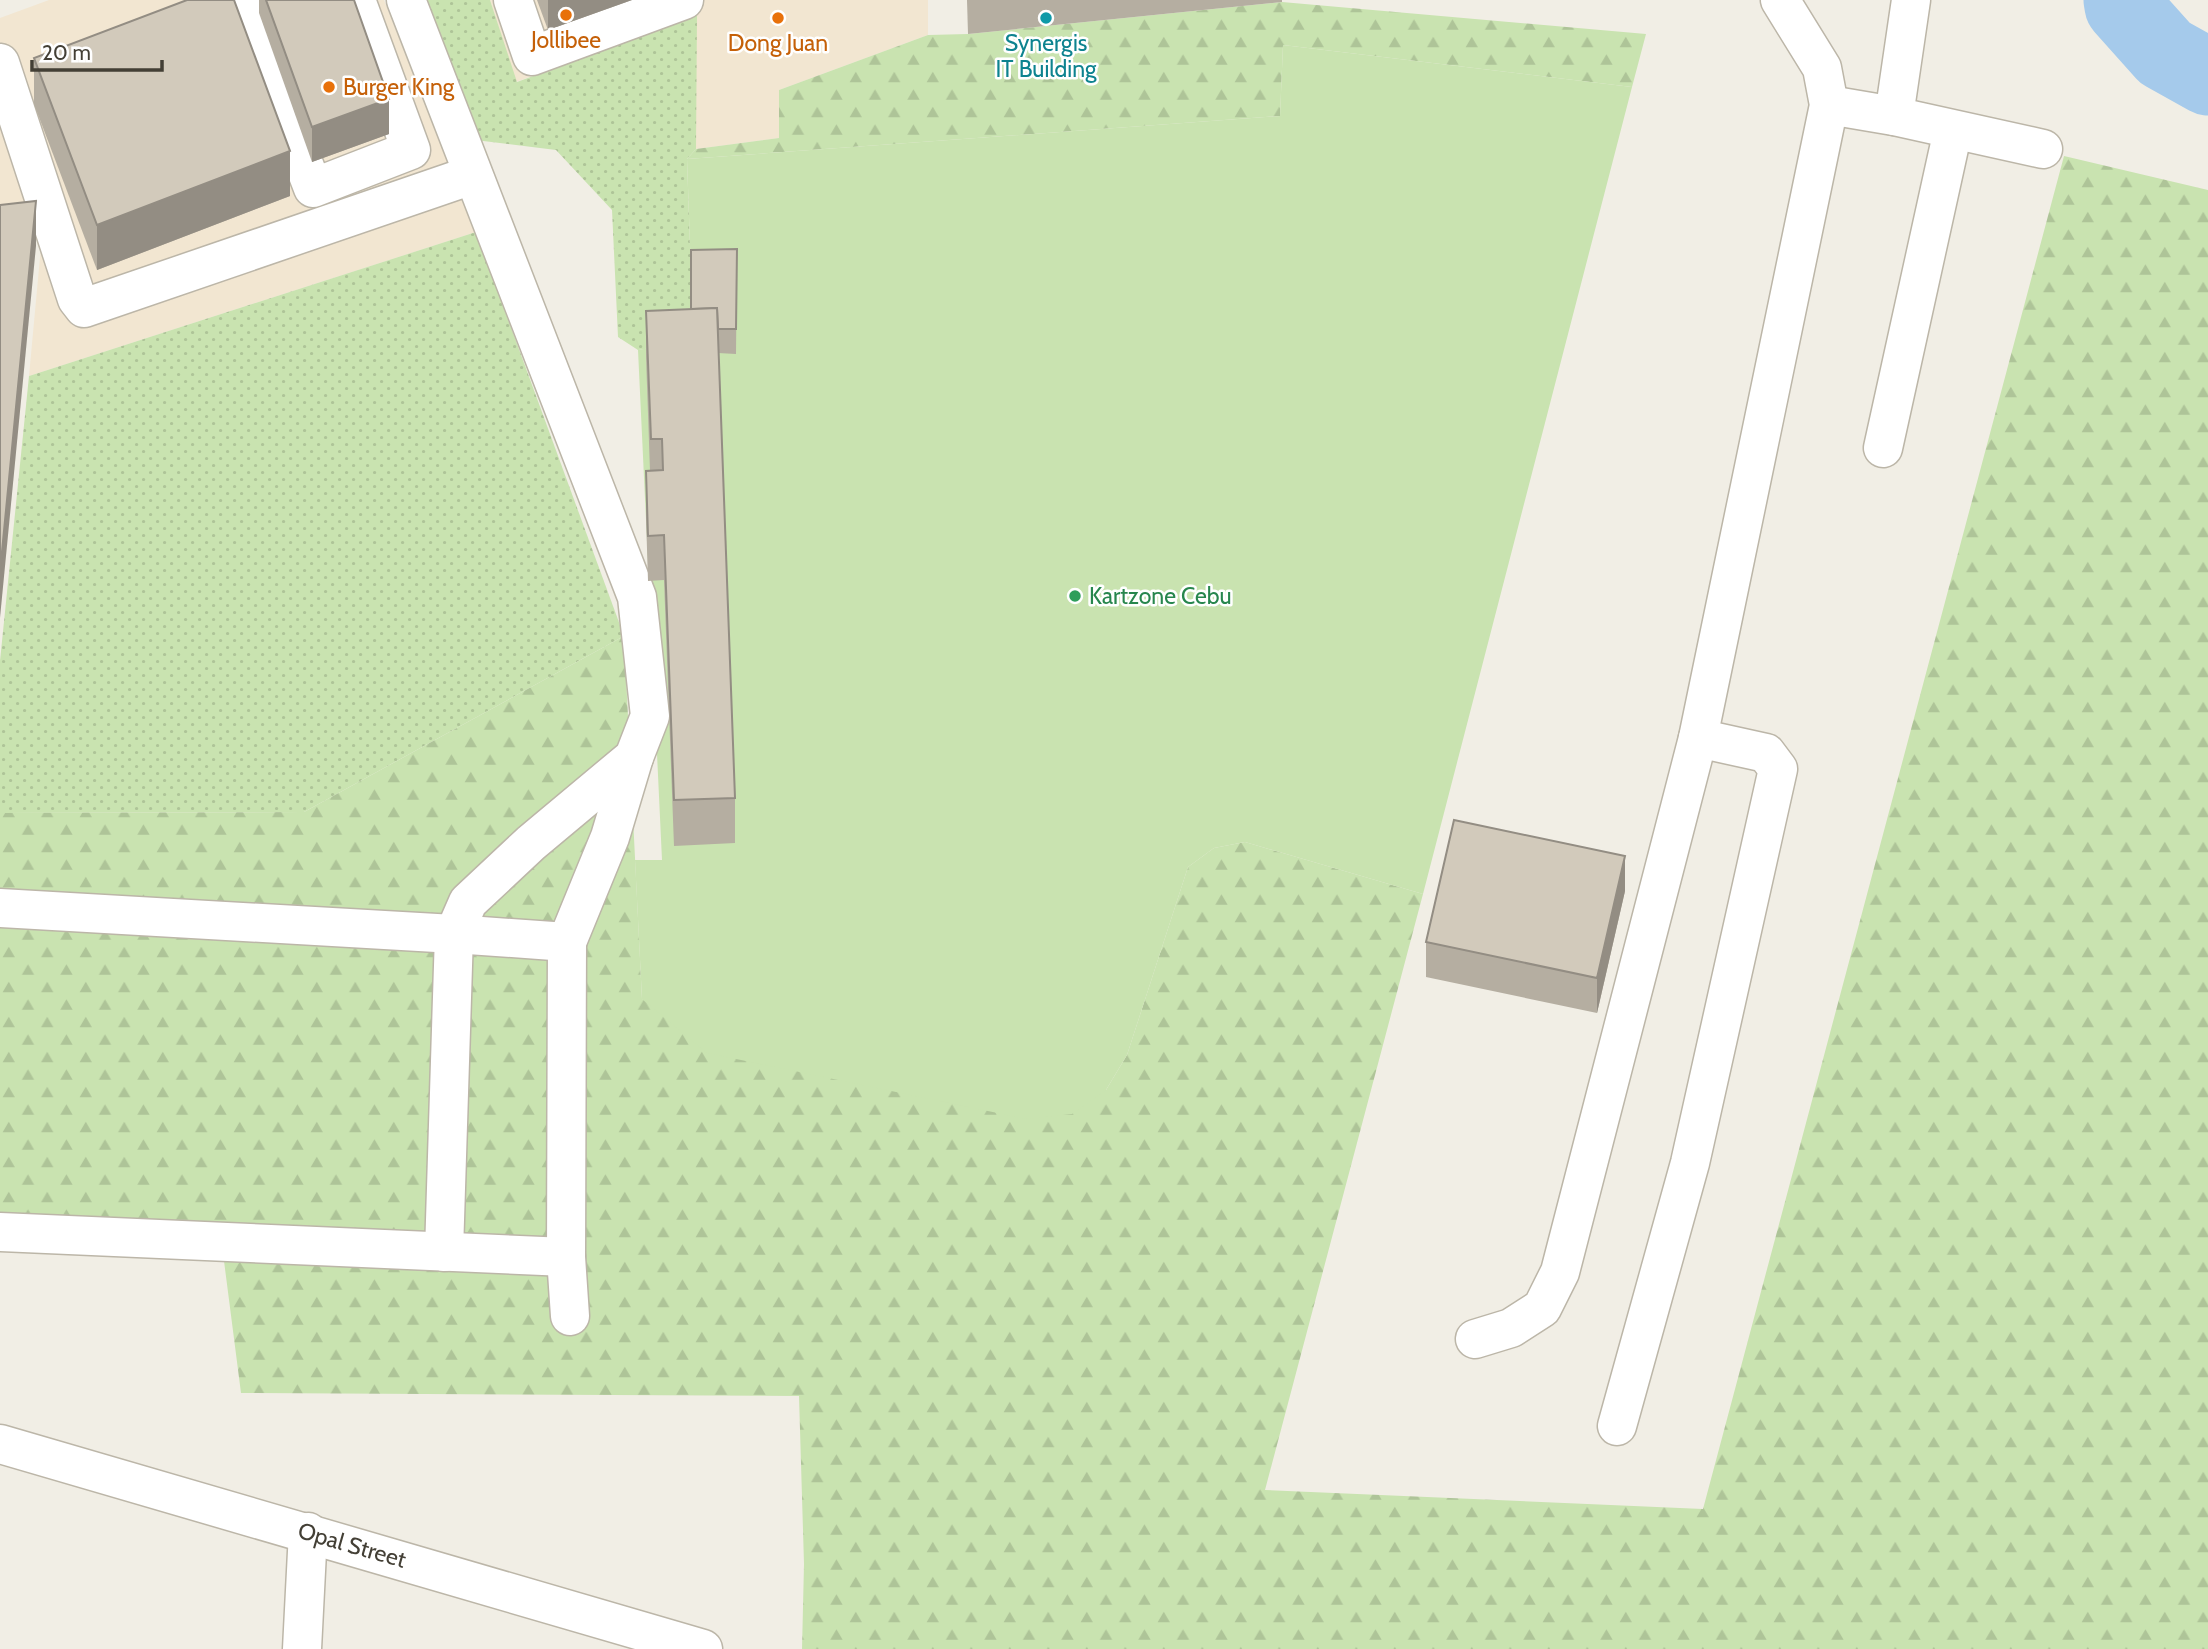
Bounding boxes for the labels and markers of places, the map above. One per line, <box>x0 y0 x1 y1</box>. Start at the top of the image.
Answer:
marker: Jollibee <box>558 7 574 23</box>
marker: Dong Juan <box>770 10 786 26</box>
marker: Synergis IT Building <box>1038 10 1054 26</box>
place label: Jollibee <box>530 26 601 54</box>
place label: Dong Juan <box>728 29 828 57</box>
place label: Synergis IT Building <box>995 29 1097 83</box>
place label: Burger King <box>343 73 455 101</box>
marker: Burger King <box>321 79 337 95</box>
place label: Kartzone Cebu <box>1089 582 1232 610</box>
marker: Kartzone Cebu <box>1067 588 1083 604</box>

